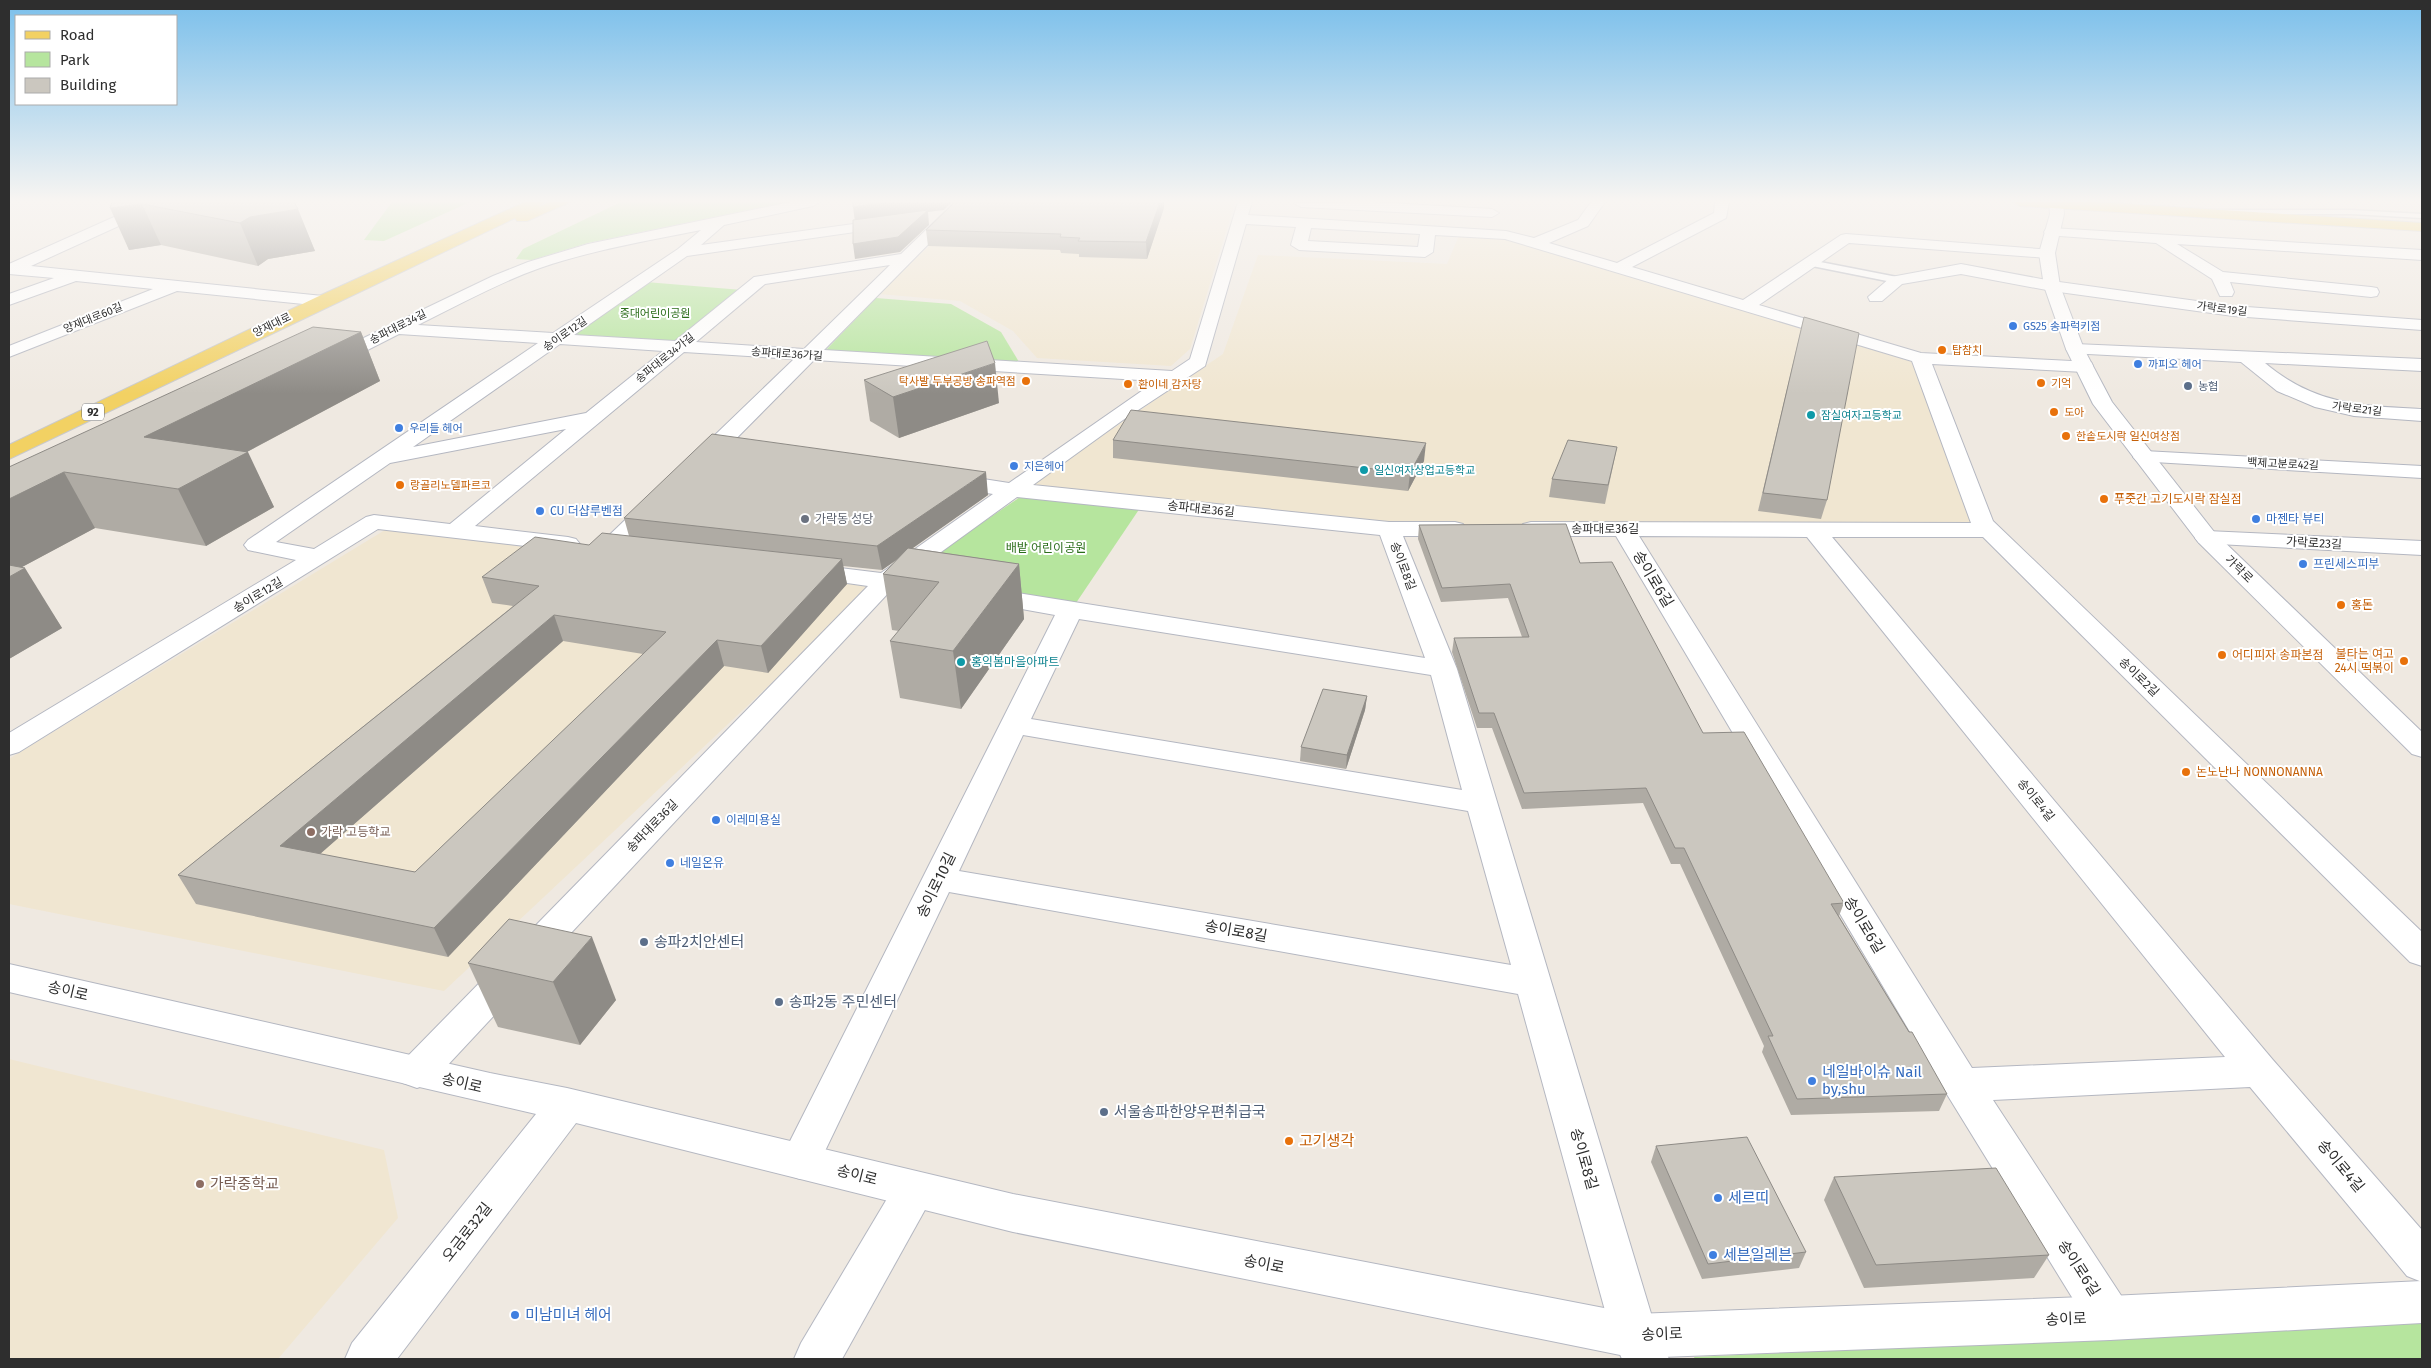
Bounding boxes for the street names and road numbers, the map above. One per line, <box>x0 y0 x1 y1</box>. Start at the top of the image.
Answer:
street label: 가락로19길 <box>2196 299 2248 319</box>
street label: 양재대로60길 <box>62 300 124 336</box>
street label: 송파대로34길 <box>367 307 429 347</box>
street label: 양재대로 <box>251 310 293 340</box>
street label: 송이로12길 <box>541 314 589 354</box>
street label: 송파대로34가길 <box>633 330 697 386</box>
street label: 송파대로36가길 <box>751 345 823 363</box>
street label: 가락로21길 <box>2331 399 2383 419</box>
road number: 92 <box>82 404 104 421</box>
street label: 백제고분로42길 <box>2247 456 2319 472</box>
street label: 송파대로36길 <box>1167 499 1235 519</box>
street label: 송파대로36길 <box>1571 522 1639 536</box>
street label: 가락로23길 <box>2286 535 2342 551</box>
street label: 송이로8길 <box>1387 540 1419 592</box>
street label: 송이로6길 <box>1629 547 1677 611</box>
street label: 가락로 <box>2222 552 2256 586</box>
street label: 송이로12길 <box>231 575 285 615</box>
street label: 송이로2길 <box>2116 655 2162 699</box>
street label: 송이로4길 <box>2015 776 2057 824</box>
street label: 송파대로36길 <box>623 797 681 855</box>
street label: 송이로10길 <box>913 850 959 920</box>
street label: 송이로6길 <box>1840 893 1888 957</box>
street label: 송이로8길 <box>1203 917 1269 945</box>
street label: 송이로 <box>46 978 90 1004</box>
street label: 송이로 <box>440 1070 484 1096</box>
street label: 송이로8길 <box>1567 1126 1601 1192</box>
street label: 송이로4길 <box>2314 1136 2368 1196</box>
street label: 송이로 <box>835 1161 879 1189</box>
street label: 오금로32길 <box>438 1199 496 1265</box>
street label: 송이로6길 <box>2054 1237 2104 1299</box>
street label: 송이로 <box>1242 1251 1286 1277</box>
street label: 송이로 <box>2045 1309 2087 1329</box>
street label: 송이로 <box>1641 1324 1683 1344</box>

